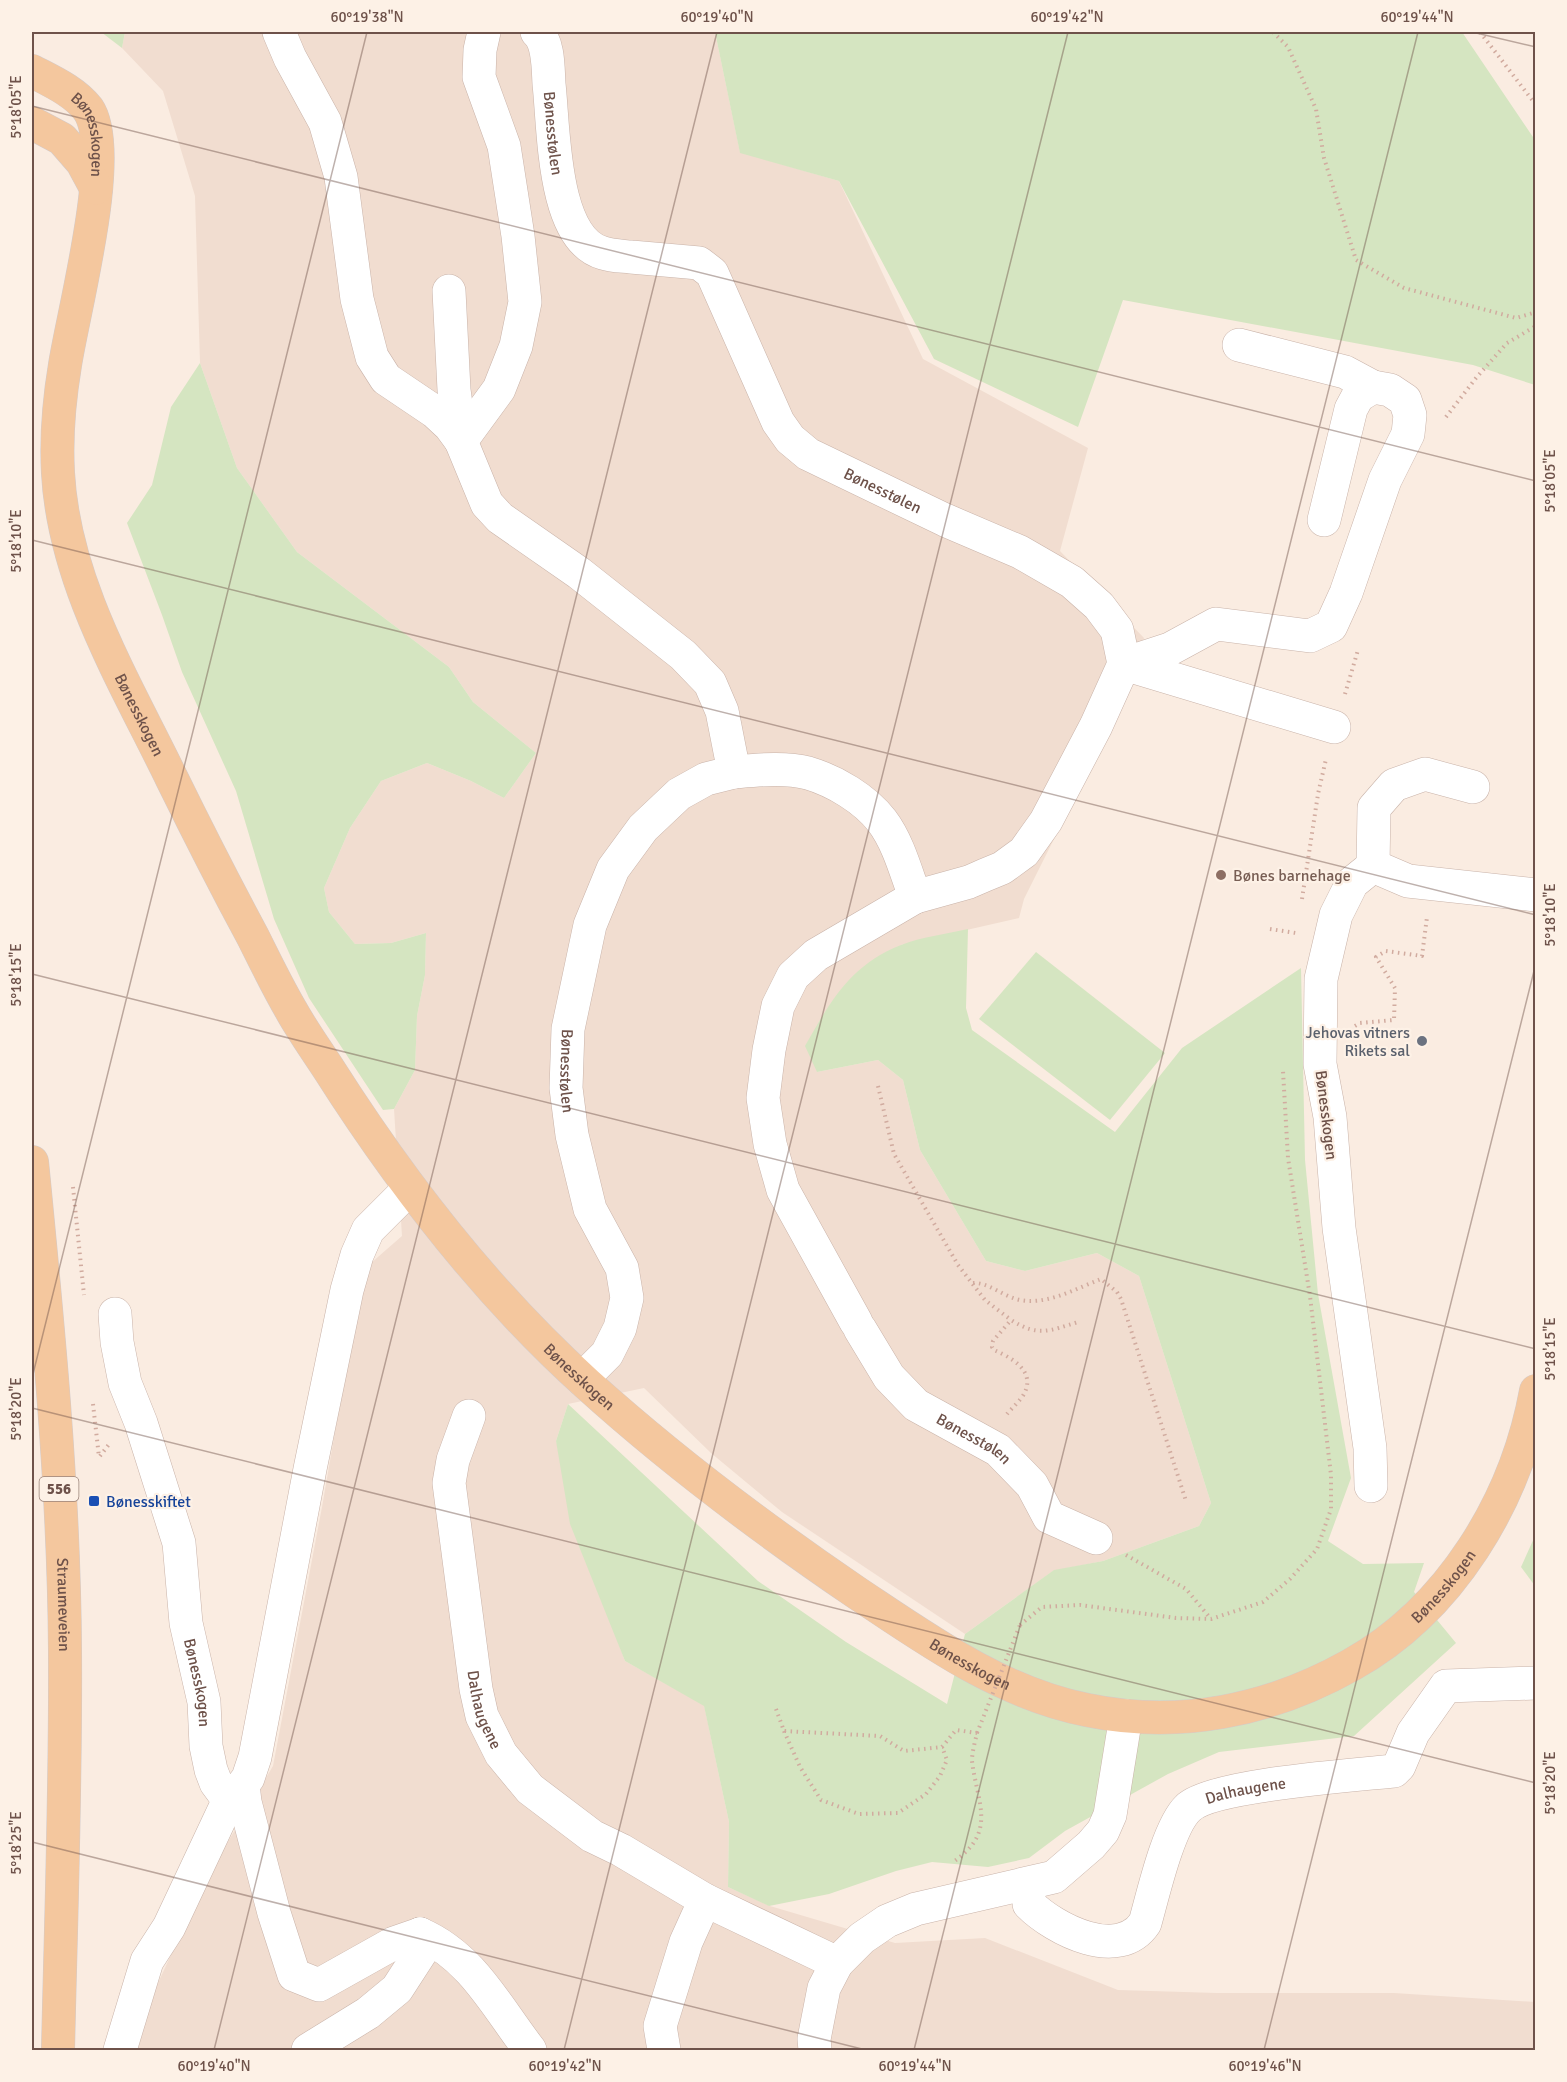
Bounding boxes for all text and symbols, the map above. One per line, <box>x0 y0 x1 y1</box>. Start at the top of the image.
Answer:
text: 60°19'38"N <box>330 8 404 26</box>
text: 60°19'40"N <box>680 8 754 26</box>
text: 60°19'42"N <box>1030 8 1104 26</box>
text: 60°19'44"N <box>1380 8 1454 26</box>
text: 5°18'05"E <box>7 75 25 139</box>
street label: Bønesskogen <box>66 88 107 178</box>
street label: Bønesstølen <box>539 91 567 177</box>
text: 5°18'05"E <box>1541 449 1559 513</box>
street label: Bønesstølen <box>840 464 925 518</box>
text: 5°18'10"E <box>7 509 25 573</box>
street label: Bønesskogen <box>110 670 168 760</box>
place label: Bønes barnehage <box>1233 866 1351 886</box>
marker: Bønes barnehage <box>1214 868 1228 882</box>
text: 5°18'10"E <box>1541 883 1559 947</box>
text: 5°18'15"E <box>7 943 25 1007</box>
place label: Jehovas vitners Rikets sal <box>1306 1023 1410 1061</box>
street label: Bønesstølen <box>555 1029 578 1114</box>
marker: Jehovas vitners Rikets sal <box>1415 1034 1429 1048</box>
street label: Bønesskogen <box>1311 1069 1341 1161</box>
text: 5°18'15"E <box>1541 1317 1559 1381</box>
street label: Bønesskogen <box>539 1339 619 1415</box>
text: 5°18'20"E <box>7 1377 25 1441</box>
street label: Bønesstølen <box>933 1409 1015 1469</box>
road number: 556 <box>40 1477 78 1501</box>
place label: Bønesskiftet <box>106 1492 191 1512</box>
marker: Bønesskiftet <box>87 1494 101 1508</box>
street label: Bønesskogen <box>1407 1546 1480 1628</box>
street label: Straumeveien <box>52 1557 74 1652</box>
street label: Bønesskogen <box>925 1634 1014 1695</box>
street label: Bønesskogen <box>179 1636 214 1727</box>
street label: Dalhaugene <box>463 1669 506 1753</box>
text: 5°18'20"E <box>1541 1751 1559 1815</box>
street label: Dalhaugene <box>1203 1773 1287 1809</box>
text: 5°18'25"E <box>7 1811 25 1875</box>
text: 60°19'40"N <box>177 2057 251 2075</box>
text: 60°19'42"N <box>528 2057 602 2075</box>
text: 60°19'44"N <box>878 2057 952 2075</box>
text: 60°19'46"N <box>1228 2057 1302 2075</box>

